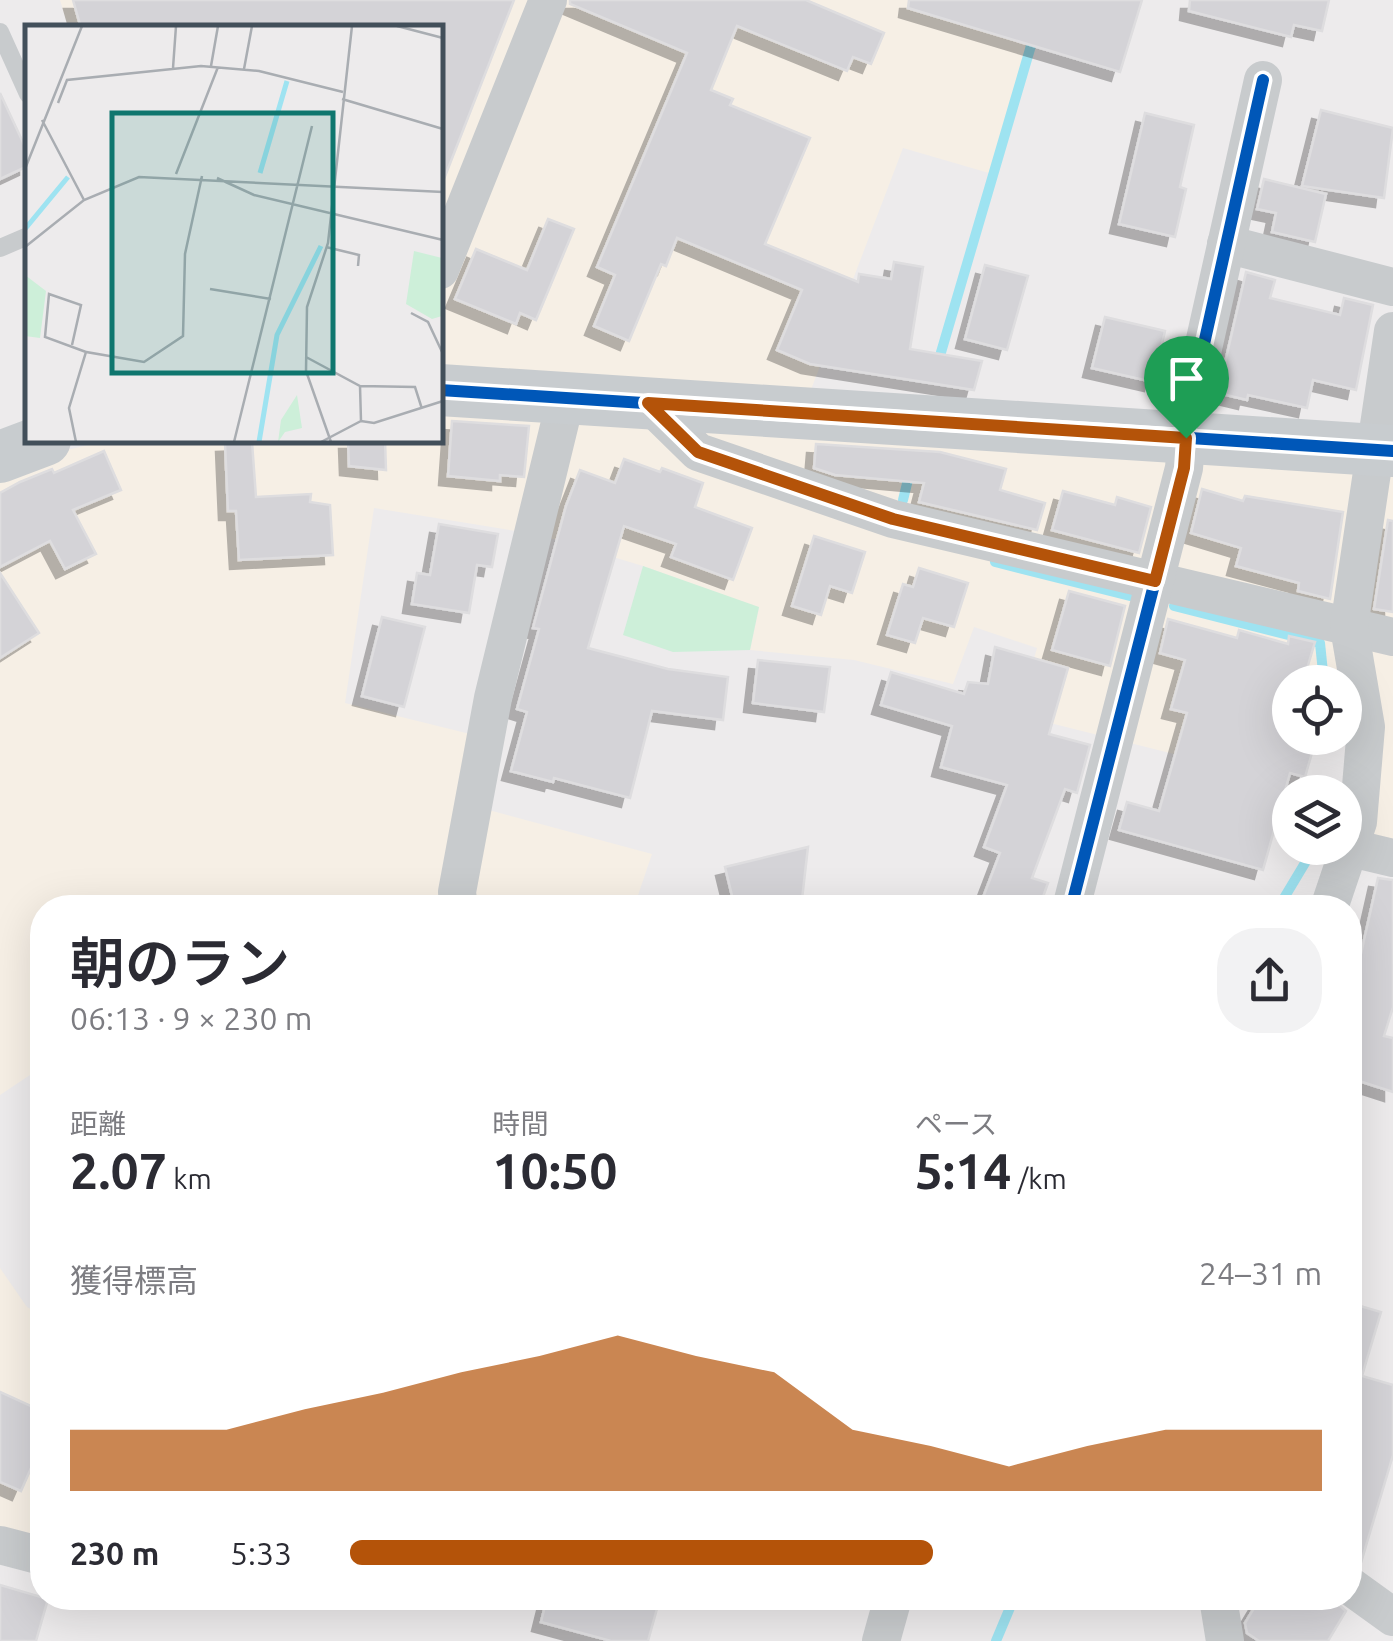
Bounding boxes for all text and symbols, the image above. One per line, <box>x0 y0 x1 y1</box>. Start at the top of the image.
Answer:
inset map <box>25 25 442 442</box>
pin <box>1144 336 1229 439</box>
icon: arrive <box>1159 351 1214 406</box>
map controls <box>1272 665 1362 865</box>
button: locate <box>1272 665 1362 755</box>
button: layers <box>1272 775 1362 865</box>
button: share <box>1217 928 1322 1033</box>
text: 朝のラン <box>70 932 290 993</box>
text: 06:13 · 9 × 230 m <box>70 1000 312 1036</box>
text: 距離 <box>70 1108 126 1139</box>
text: 時間 <box>492 1108 548 1139</box>
text: ペース <box>915 1108 997 1139</box>
text: 2.07 <box>70 1142 167 1198</box>
text: 10:50 <box>492 1142 617 1198</box>
text: 5:14 <box>915 1142 1012 1198</box>
text: km <box>167 1163 212 1194</box>
text: /km <box>1012 1163 1067 1194</box>
text: 24–31 m <box>1199 1255 1322 1291</box>
text: 獲得標高 <box>70 1262 198 1298</box>
text: 230 m <box>70 1535 159 1571</box>
text: 5:33 <box>230 1535 292 1571</box>

